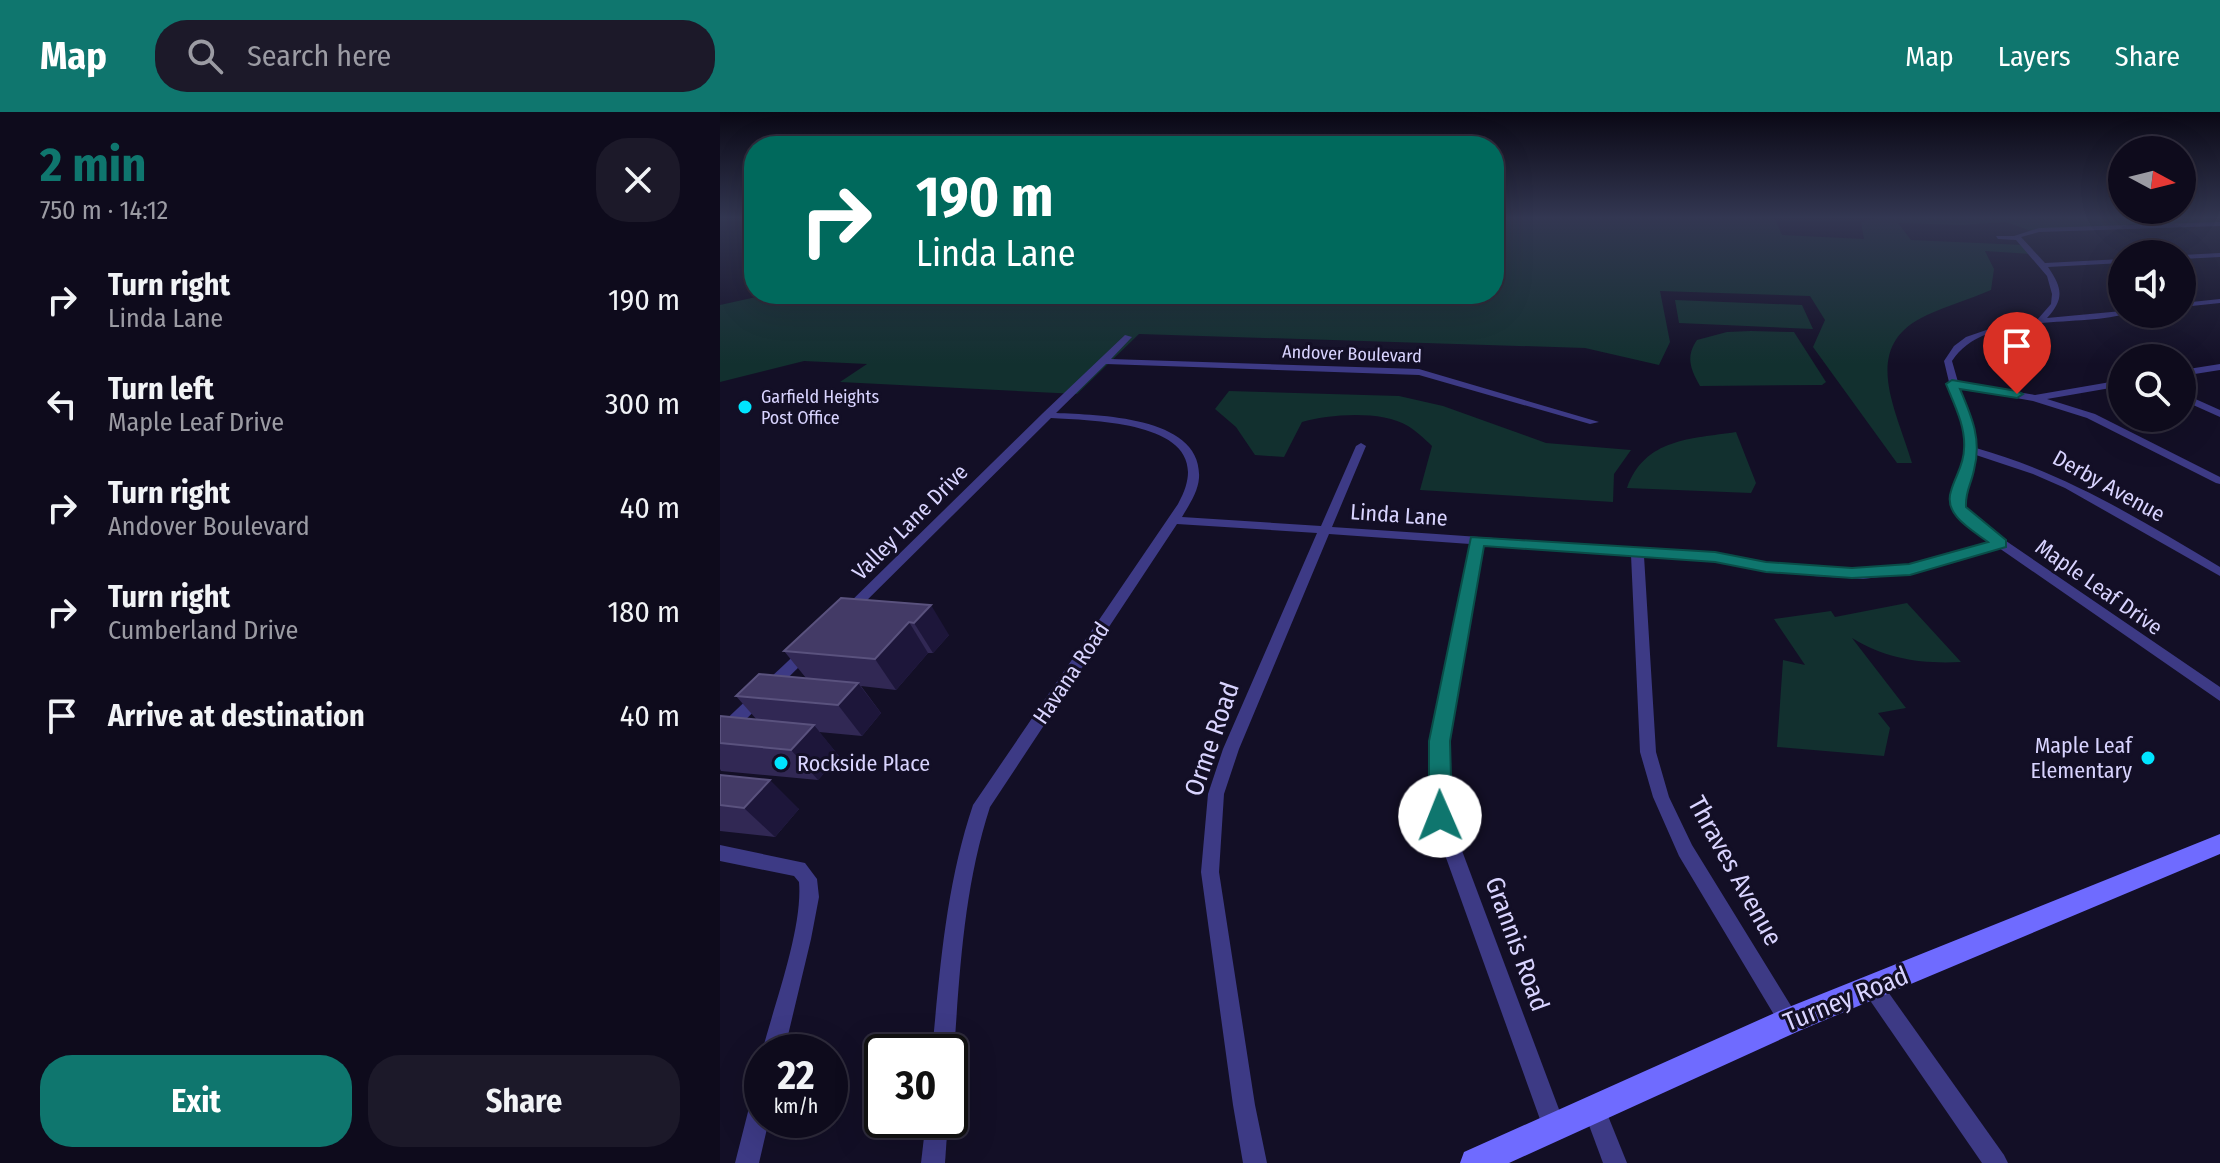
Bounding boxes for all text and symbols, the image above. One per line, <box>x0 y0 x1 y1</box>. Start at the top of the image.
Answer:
search box <box>155 20 715 92</box>
text: Map <box>40 33 107 79</box>
icon: search <box>183 34 227 78</box>
text: Search here <box>247 38 391 74</box>
text: Map <box>1905 40 1954 73</box>
text: Layers <box>1998 40 2071 73</box>
text: Share <box>2115 40 2180 73</box>
text: 2 min <box>40 136 146 194</box>
north arrow <box>2108 136 2196 224</box>
map controls <box>2108 136 2196 432</box>
button: close <box>596 138 680 222</box>
text: 190 m <box>916 164 1054 231</box>
icon: right <box>784 168 888 272</box>
text: 750 m · 14:12 <box>40 195 168 226</box>
text: Linda Lane <box>916 232 1075 276</box>
button: sound <box>2108 240 2196 328</box>
text: Turn right <box>108 267 230 303</box>
icon: right <box>40 278 84 322</box>
text: 190 m <box>608 282 680 318</box>
text: Linda Lane <box>108 303 223 334</box>
pin <box>1983 312 2051 394</box>
icon: arrive <box>1995 324 2039 368</box>
street label: Andover Boulevard <box>1282 341 1422 367</box>
button: search <box>2108 344 2196 432</box>
text: Turn left <box>108 371 214 407</box>
icon: left <box>40 382 84 426</box>
text: 300 m <box>605 386 680 422</box>
place label: Garfield Heights Post Office <box>761 386 879 429</box>
marker: Garfield Heights Post Office <box>736 398 754 416</box>
text: Maple Leaf Drive <box>108 407 284 438</box>
street label: Derby Avenue <box>2048 444 2170 528</box>
street label: Valley Lane Drive <box>846 458 974 586</box>
text: Turn right <box>108 475 230 511</box>
icon: right <box>40 486 84 530</box>
text: 40 m <box>620 490 680 526</box>
street label: Linda Lane <box>1349 498 1449 532</box>
text: Andover Boulevard <box>108 511 310 542</box>
street label: Maple Leaf Drive <box>2030 533 2168 641</box>
text: Turn right <box>108 579 230 615</box>
icon: right <box>40 590 84 634</box>
text: 180 m <box>608 594 680 630</box>
text: Cumberland Drive <box>108 615 298 646</box>
street label: Havana Road <box>1027 617 1115 729</box>
street label: Orme Road <box>1178 678 1246 800</box>
icon: arrive <box>40 694 84 738</box>
text: Arrive at destination <box>108 698 365 734</box>
text: 40 m <box>620 698 680 734</box>
place label: Maple Leaf Elementary <box>2031 732 2133 784</box>
marker: Maple Leaf Elementary <box>2139 749 2157 767</box>
place label: Rockside Place <box>797 750 930 777</box>
marker: Rockside Place <box>772 754 790 772</box>
position arrow <box>1398 774 1482 858</box>
street label: Thraves Avenue <box>1681 791 1789 951</box>
street label: Grannis Road <box>1478 872 1556 1016</box>
street label: Turney Road <box>1779 960 1913 1038</box>
speed limit sign: 30 <box>864 1034 968 1138</box>
text: 22 <box>777 1052 815 1100</box>
button: Exit <box>40 1055 352 1147</box>
button: Share <box>368 1055 680 1147</box>
text: km/h <box>774 1094 818 1118</box>

